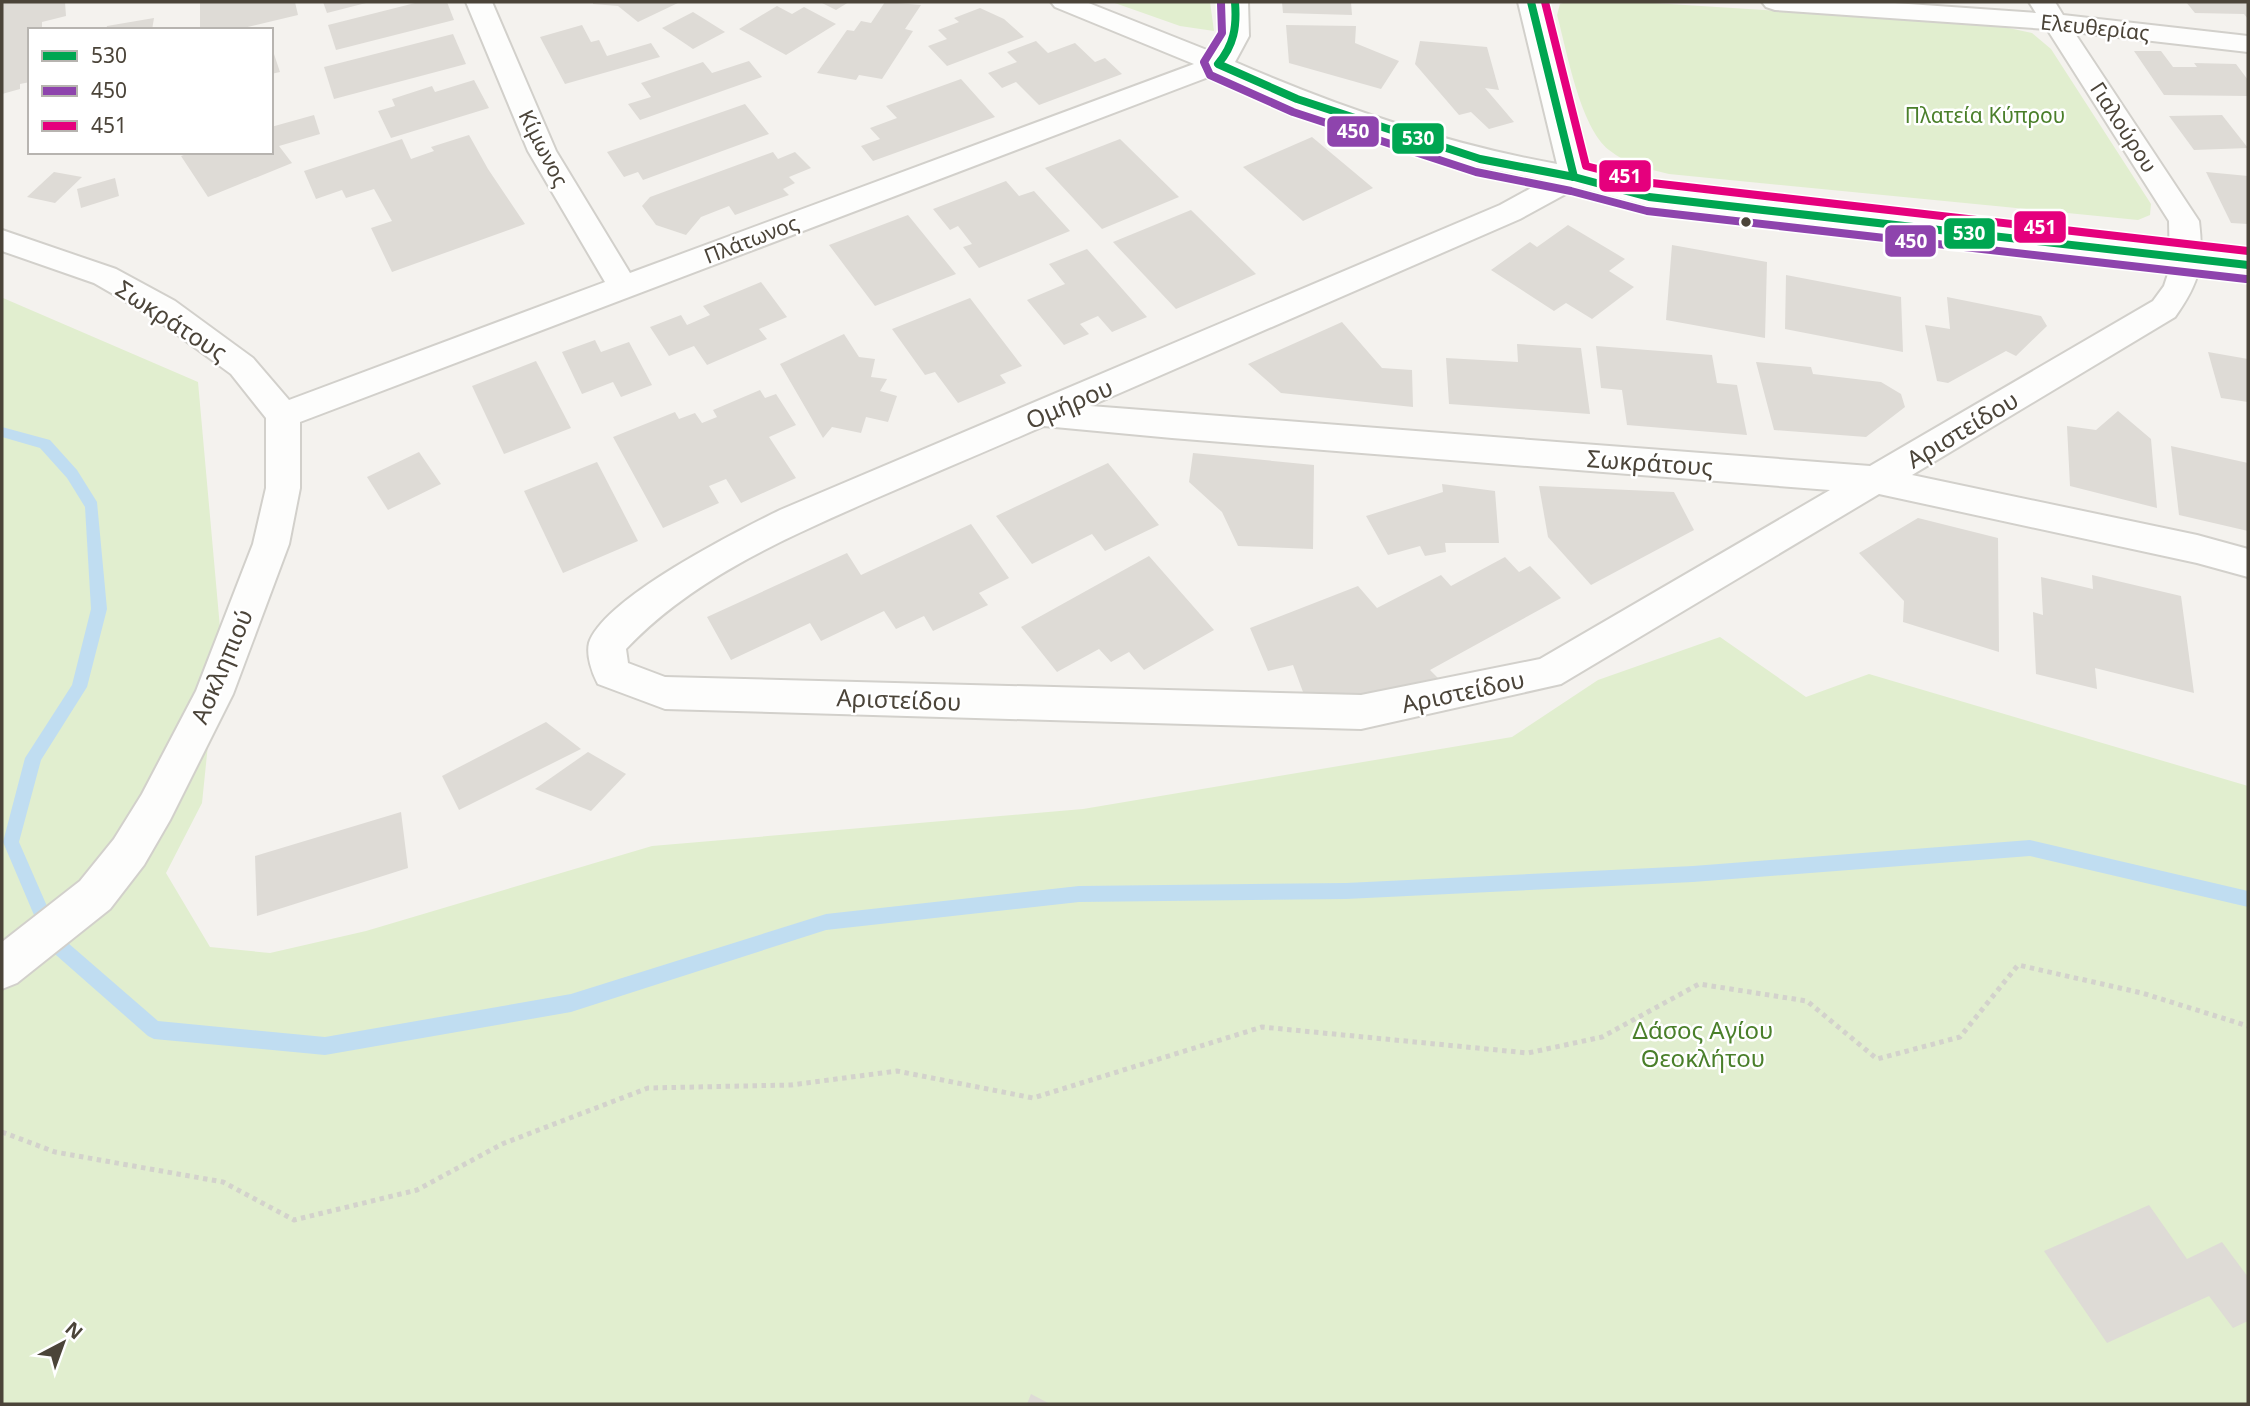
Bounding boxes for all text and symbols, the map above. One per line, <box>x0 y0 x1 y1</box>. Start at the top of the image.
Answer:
street label: Ελευθερίας <box>2039 7 2151 47</box>
legend <box>28 28 273 154</box>
text: 530 <box>91 41 127 69</box>
text: 450 <box>91 76 127 104</box>
street label: Γιαλούρου <box>2084 76 2164 178</box>
park label: Πλατεία Κύπρου <box>1905 101 2065 129</box>
street label: Κίμωνος <box>513 105 575 191</box>
text: 451 <box>91 111 127 139</box>
line badge: 450 <box>1326 115 1380 148</box>
text: 450 <box>1337 118 1369 144</box>
line badge: 530 <box>1391 122 1445 155</box>
text: 530 <box>1402 125 1434 151</box>
line badge: 451 <box>1598 159 1652 193</box>
text: 451 <box>1609 163 1641 189</box>
street label: Πλάτωνος <box>700 208 802 270</box>
line badge: 451 <box>2013 210 2067 244</box>
text: 451 <box>2024 214 2056 240</box>
unlabelled marker <box>1739 215 1753 229</box>
line badge: 530 <box>1943 217 1996 250</box>
text: 530 <box>1953 220 1985 246</box>
line badge: 450 <box>1884 224 1937 258</box>
text: 450 <box>1895 228 1927 254</box>
street label: Σωκράτους <box>110 272 234 368</box>
street label: Ομήρου <box>1020 370 1118 436</box>
street label: Αριστείδου <box>1900 383 2024 475</box>
street label: Σωκράτους <box>1586 441 1714 483</box>
street label: Ασκληπιού <box>182 604 260 728</box>
street label: Αριστείδου <box>1398 662 1528 720</box>
street label: Αριστείδου <box>836 680 962 718</box>
park label: Δάσος Αγίου Θεοκλήτου <box>1633 1013 1773 1074</box>
north arrow <box>28 1308 98 1378</box>
text: N <box>60 1315 89 1345</box>

